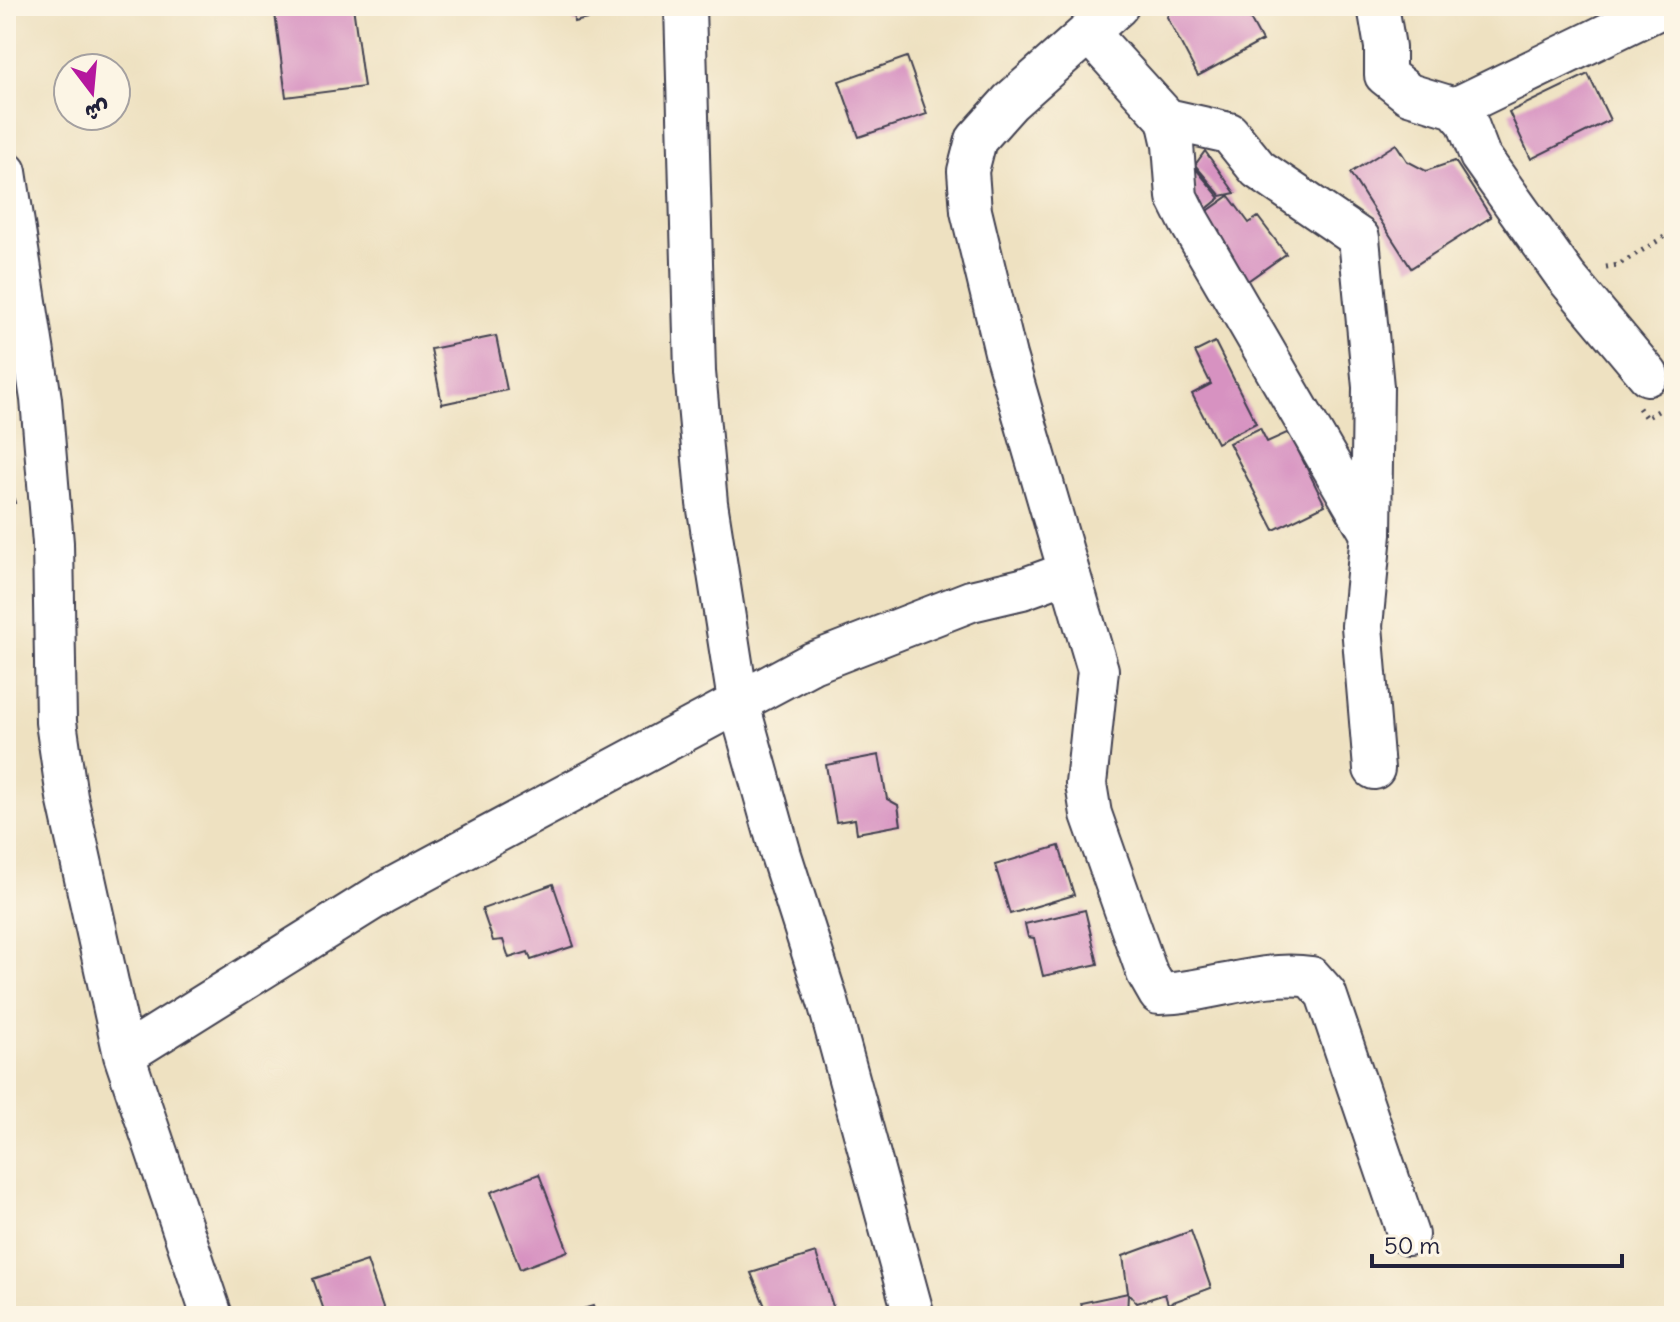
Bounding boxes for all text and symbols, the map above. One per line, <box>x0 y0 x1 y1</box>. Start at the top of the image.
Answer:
north arrow <box>52 52 132 132</box>
text: ش <box>82 94 113 128</box>
scale bar <box>1372 1218 1622 1268</box>
text: 50 m <box>1384 1230 1440 1260</box>

